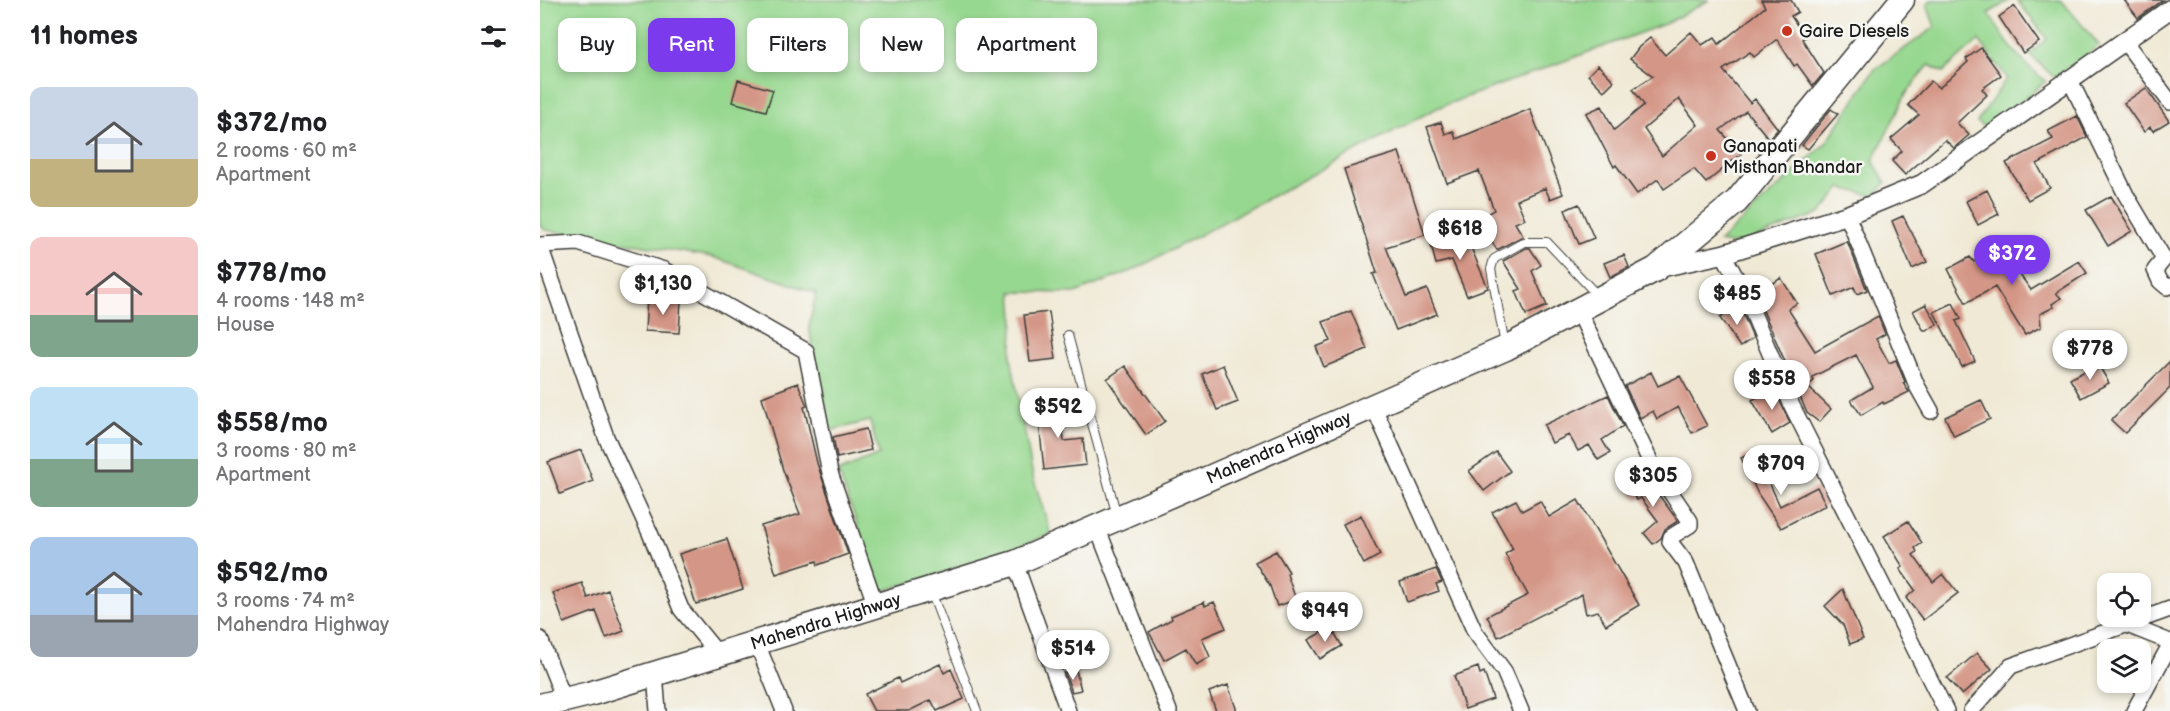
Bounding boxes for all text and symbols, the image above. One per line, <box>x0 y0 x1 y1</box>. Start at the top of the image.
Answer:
chip: Buy <box>558 18 636 72</box>
chip: Rent <box>648 18 735 72</box>
chip: Filters <box>747 18 848 72</box>
chip: New <box>860 18 944 72</box>
chip: Apartment <box>956 18 1097 72</box>
icon: filters <box>477 20 510 53</box>
text: 11 homes <box>30 21 138 52</box>
place label: Gaire Diesels <box>1799 21 1909 42</box>
marker: Gaire Diesels <box>1780 24 1794 38</box>
text: $372/mo <box>216 108 327 139</box>
icon: home <box>78 111 150 183</box>
place label: Ganapati Misthan Bhandar <box>1723 136 1862 178</box>
text: 2 rooms · 60 m² <box>216 139 357 163</box>
marker: Ganapati Misthan Bhandar <box>1704 149 1718 163</box>
text: Apartment <box>216 163 311 187</box>
pin: $618 <box>1424 210 1496 261</box>
text: $618 <box>1437 217 1483 241</box>
pin: $372 <box>1976 235 2048 286</box>
text: $372 <box>1988 242 2036 266</box>
text: $778/mo <box>216 258 327 289</box>
icon: home <box>78 261 150 333</box>
pin: $1,130 <box>614 265 712 316</box>
text: $1,130 <box>634 272 692 296</box>
pin: $485 <box>1701 275 1773 326</box>
text: $485 <box>1713 282 1761 306</box>
text: 4 rooms · 148 m² <box>216 289 365 313</box>
text: House <box>216 313 275 337</box>
pin: $778 <box>2054 330 2126 381</box>
text: $778 <box>2066 337 2114 361</box>
pin: $558 <box>1736 360 1808 411</box>
text: $558 <box>1748 367 1796 391</box>
pin: $592 <box>1022 388 1094 439</box>
text: $592 <box>1034 395 1082 419</box>
street label: Mahendra Highway <box>1203 407 1355 489</box>
text: $558/mo <box>216 408 328 439</box>
icon: home <box>78 411 150 483</box>
text: 3 rooms · 80 m² <box>216 439 357 463</box>
pin: $709 <box>1745 445 1817 496</box>
text: $709 <box>1757 452 1805 476</box>
pin: $305 <box>1617 457 1689 508</box>
text: Apartment <box>216 463 311 487</box>
text: $305 <box>1629 464 1677 488</box>
text: $592/mo <box>216 558 328 589</box>
icon: home <box>78 561 150 633</box>
map controls <box>2097 573 2151 693</box>
button: locate <box>2097 573 2151 627</box>
text: 3 rooms · 74 m² <box>216 589 355 613</box>
street label: Mahendra Highway <box>748 589 904 655</box>
pin: $949 <box>1289 592 1361 643</box>
text: $949 <box>1301 599 1349 623</box>
text: Mahendra Highway <box>216 613 389 637</box>
pin: $514 <box>1037 630 1109 681</box>
text: $514 <box>1051 637 1095 661</box>
button: layers <box>2097 639 2151 693</box>

